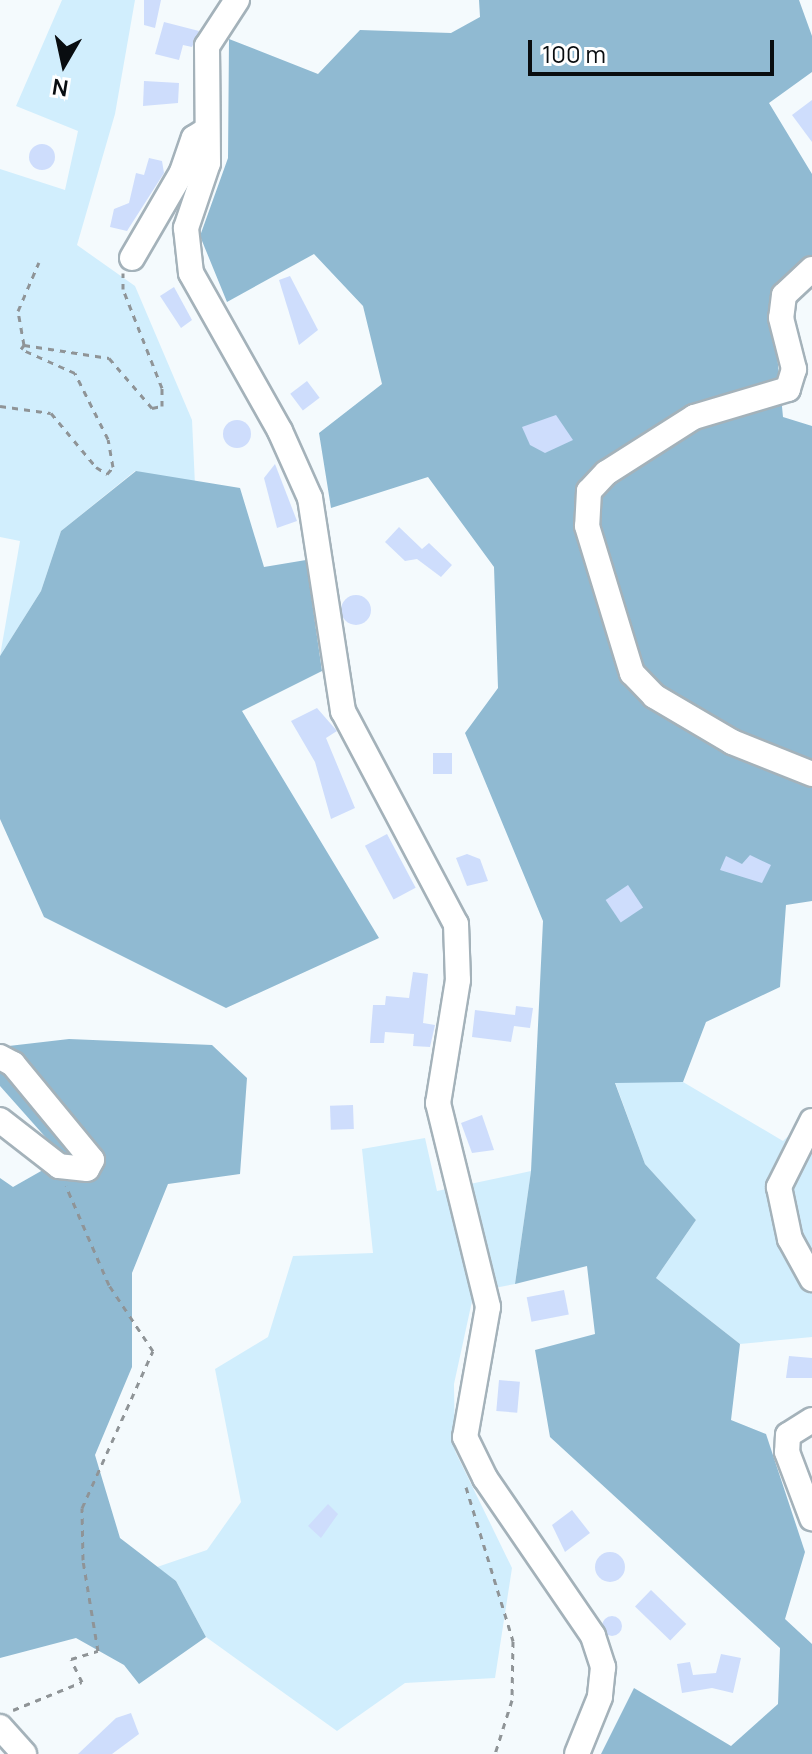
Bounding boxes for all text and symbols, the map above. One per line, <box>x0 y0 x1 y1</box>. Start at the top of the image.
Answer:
north arrow <box>24 24 104 104</box>
scale bar <box>532 24 778 74</box>
text: 100 m <box>542 37 606 70</box>
text: N <box>50 72 70 104</box>

